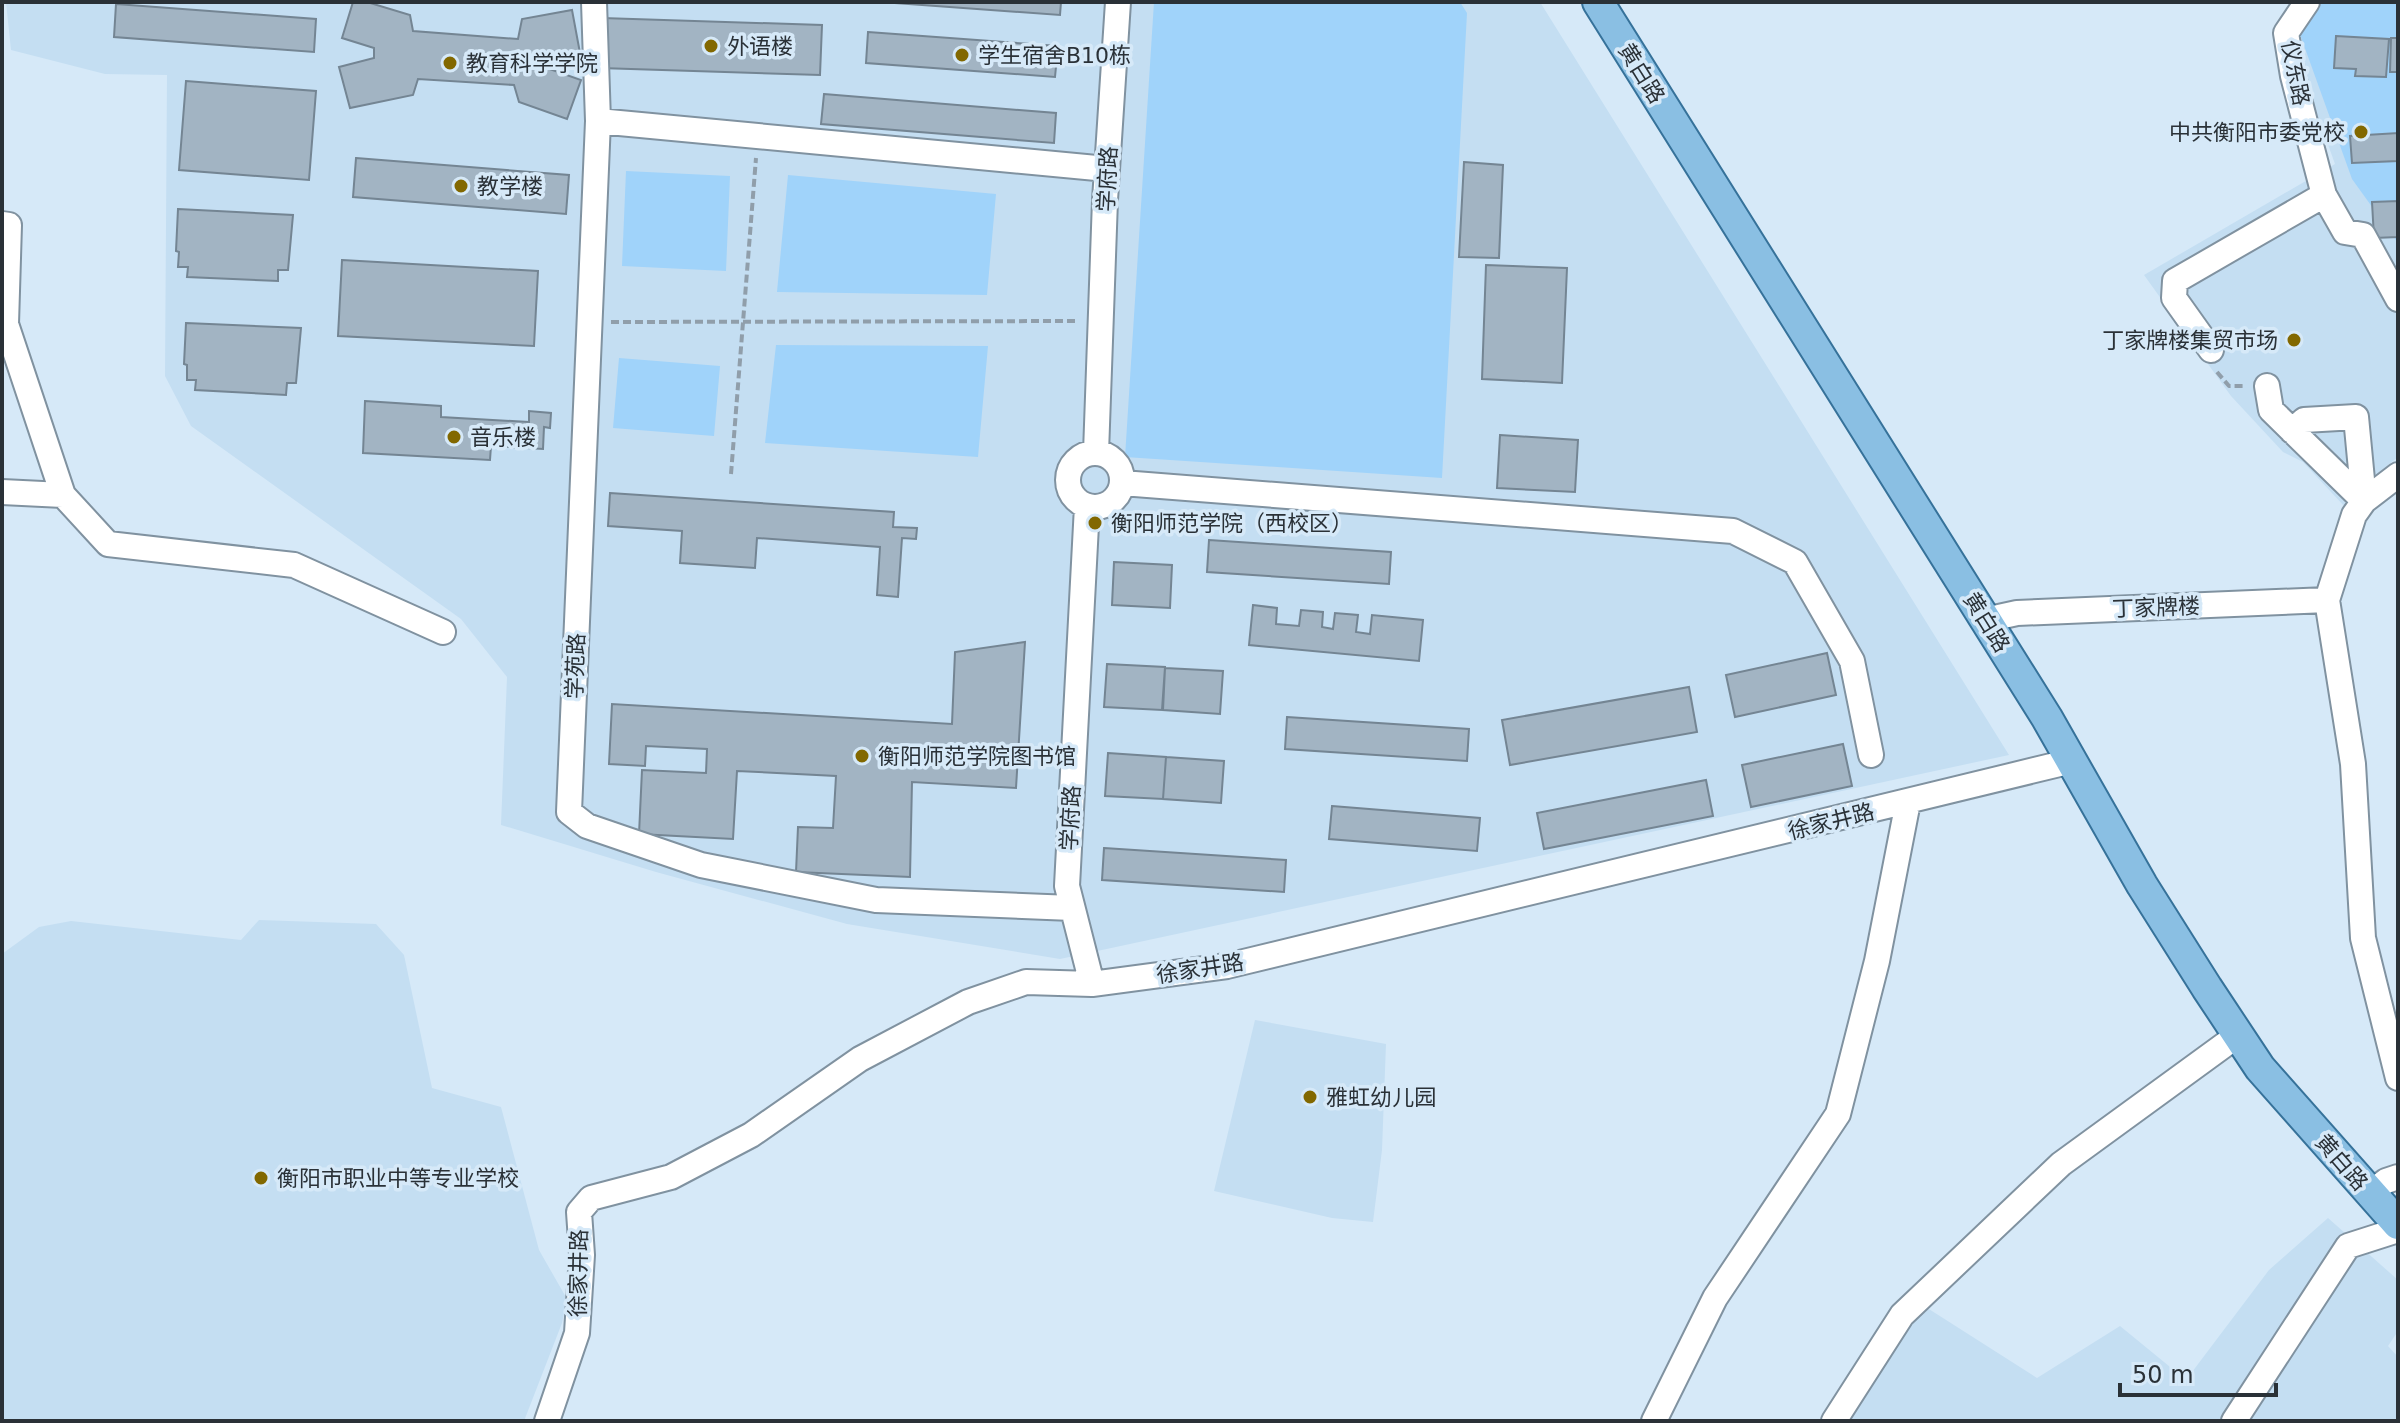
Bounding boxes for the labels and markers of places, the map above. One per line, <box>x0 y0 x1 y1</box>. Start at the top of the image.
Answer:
place label: 外语楼 <box>727 34 793 59</box>
marker: 外语楼 <box>702 37 720 55</box>
place label: 学生宿舍B10栋 <box>978 43 1131 68</box>
marker: 学生宿舍B10栋 <box>953 46 971 64</box>
place label: 教育科学学院 <box>466 51 598 76</box>
marker: 教育科学学院 <box>441 54 459 72</box>
place label: 中共衡阳市委党校 <box>2169 120 2345 145</box>
marker: 中共衡阳市委党校 <box>2352 123 2370 141</box>
place label: 教学楼 <box>477 174 543 199</box>
marker: 教学楼 <box>452 177 470 195</box>
place label: 丁家牌楼集贸市场 <box>2102 328 2278 353</box>
marker: 丁家牌楼集贸市场 <box>2285 331 2303 349</box>
place label: 音乐楼 <box>470 425 536 450</box>
marker: 音乐楼 <box>445 428 463 446</box>
place label: 衡阳师范学院（西校区） <box>1111 511 1353 536</box>
marker: 衡阳师范学院（西校区） <box>1086 514 1104 532</box>
place label: 衡阳师范学院图书馆 <box>878 744 1076 769</box>
marker: 衡阳师范学院图书馆 <box>853 747 871 765</box>
place label: 雅虹幼儿园 <box>1326 1085 1436 1110</box>
marker: 雅虹幼儿园 <box>1301 1088 1319 1106</box>
place label: 衡阳市职业中等专业学校 <box>277 1166 519 1191</box>
marker: 衡阳市职业中等专业学校 <box>252 1169 270 1187</box>

